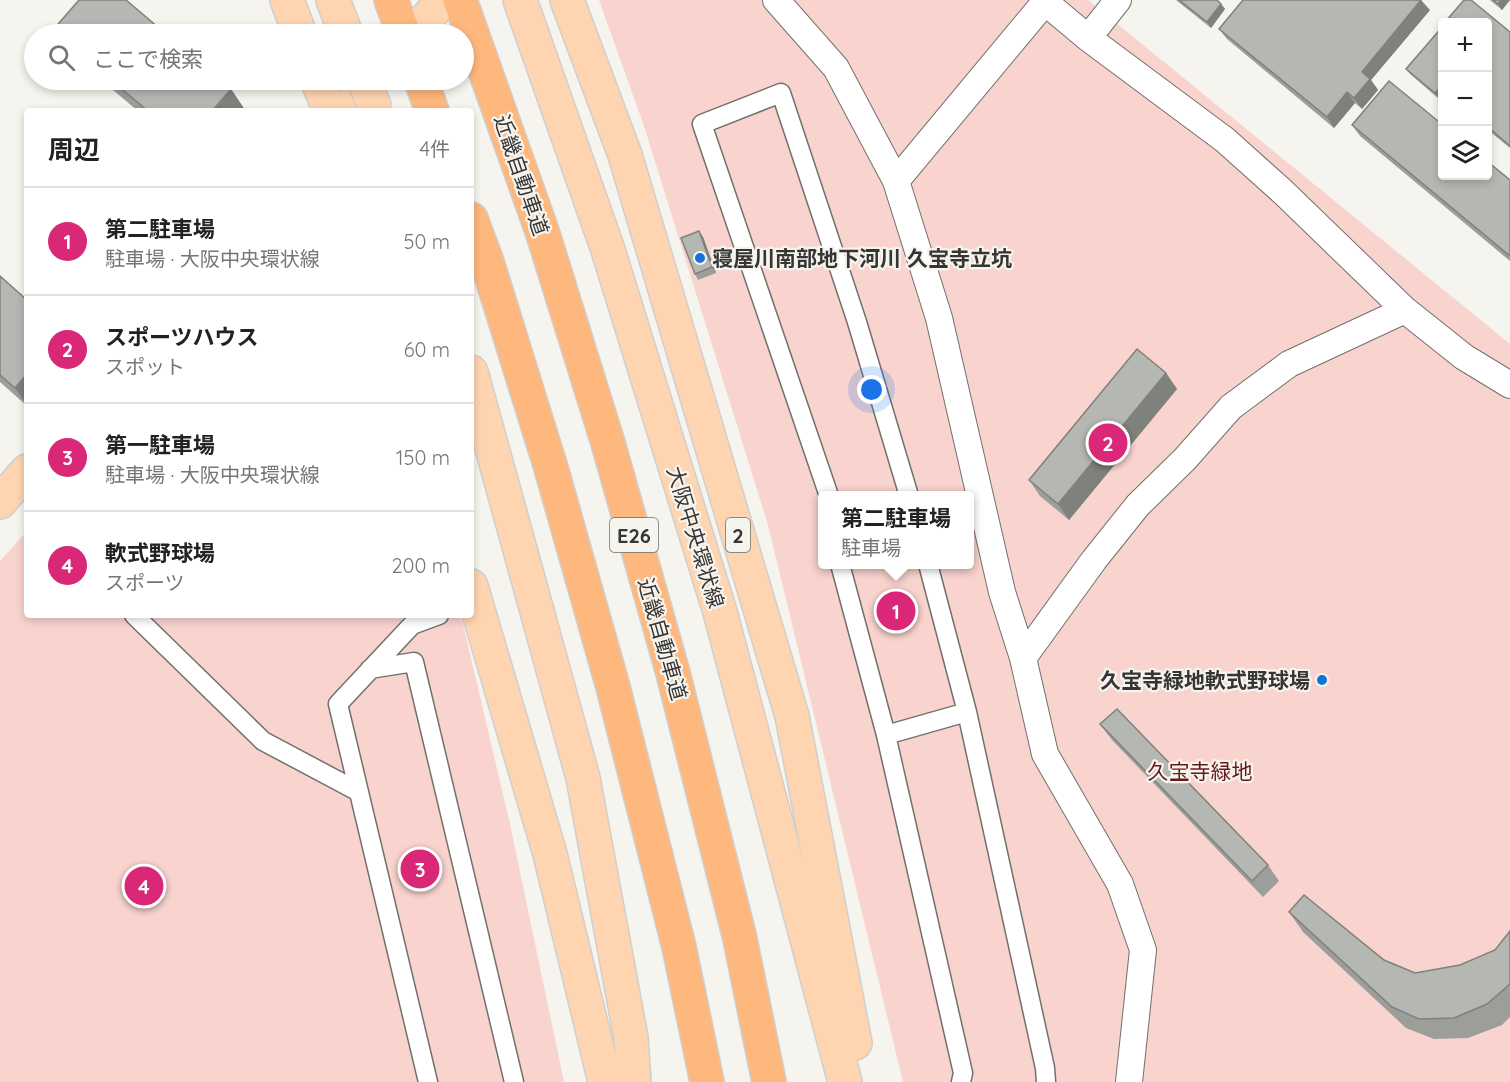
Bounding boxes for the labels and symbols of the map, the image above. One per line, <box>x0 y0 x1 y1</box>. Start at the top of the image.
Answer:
street label: 近畿自動車道 <box>489 111 555 239</box>
place label: 寝屋川南部地下河川 久宝寺立坑 <box>712 245 1012 271</box>
marker: 寝屋川南部地下河川 久宝寺立坑 <box>693 251 707 265</box>
your location <box>857 375 886 404</box>
pin: 2 <box>1088 420 1128 466</box>
street label: 大阪中央環状線 <box>662 463 730 611</box>
road number: E26 <box>610 518 658 552</box>
road number: 2 <box>726 518 750 552</box>
street label: 近畿自動車道 <box>633 575 693 703</box>
pin: 1 <box>876 588 916 634</box>
place label: 久宝寺緑地軟式野球場 <box>1100 667 1310 693</box>
marker: 久宝寺緑地軟式野球場 <box>1315 673 1329 687</box>
park label: 久宝寺緑地 <box>1148 758 1253 784</box>
pin: 3 <box>400 846 440 892</box>
pin: 4 <box>124 864 164 908</box>

